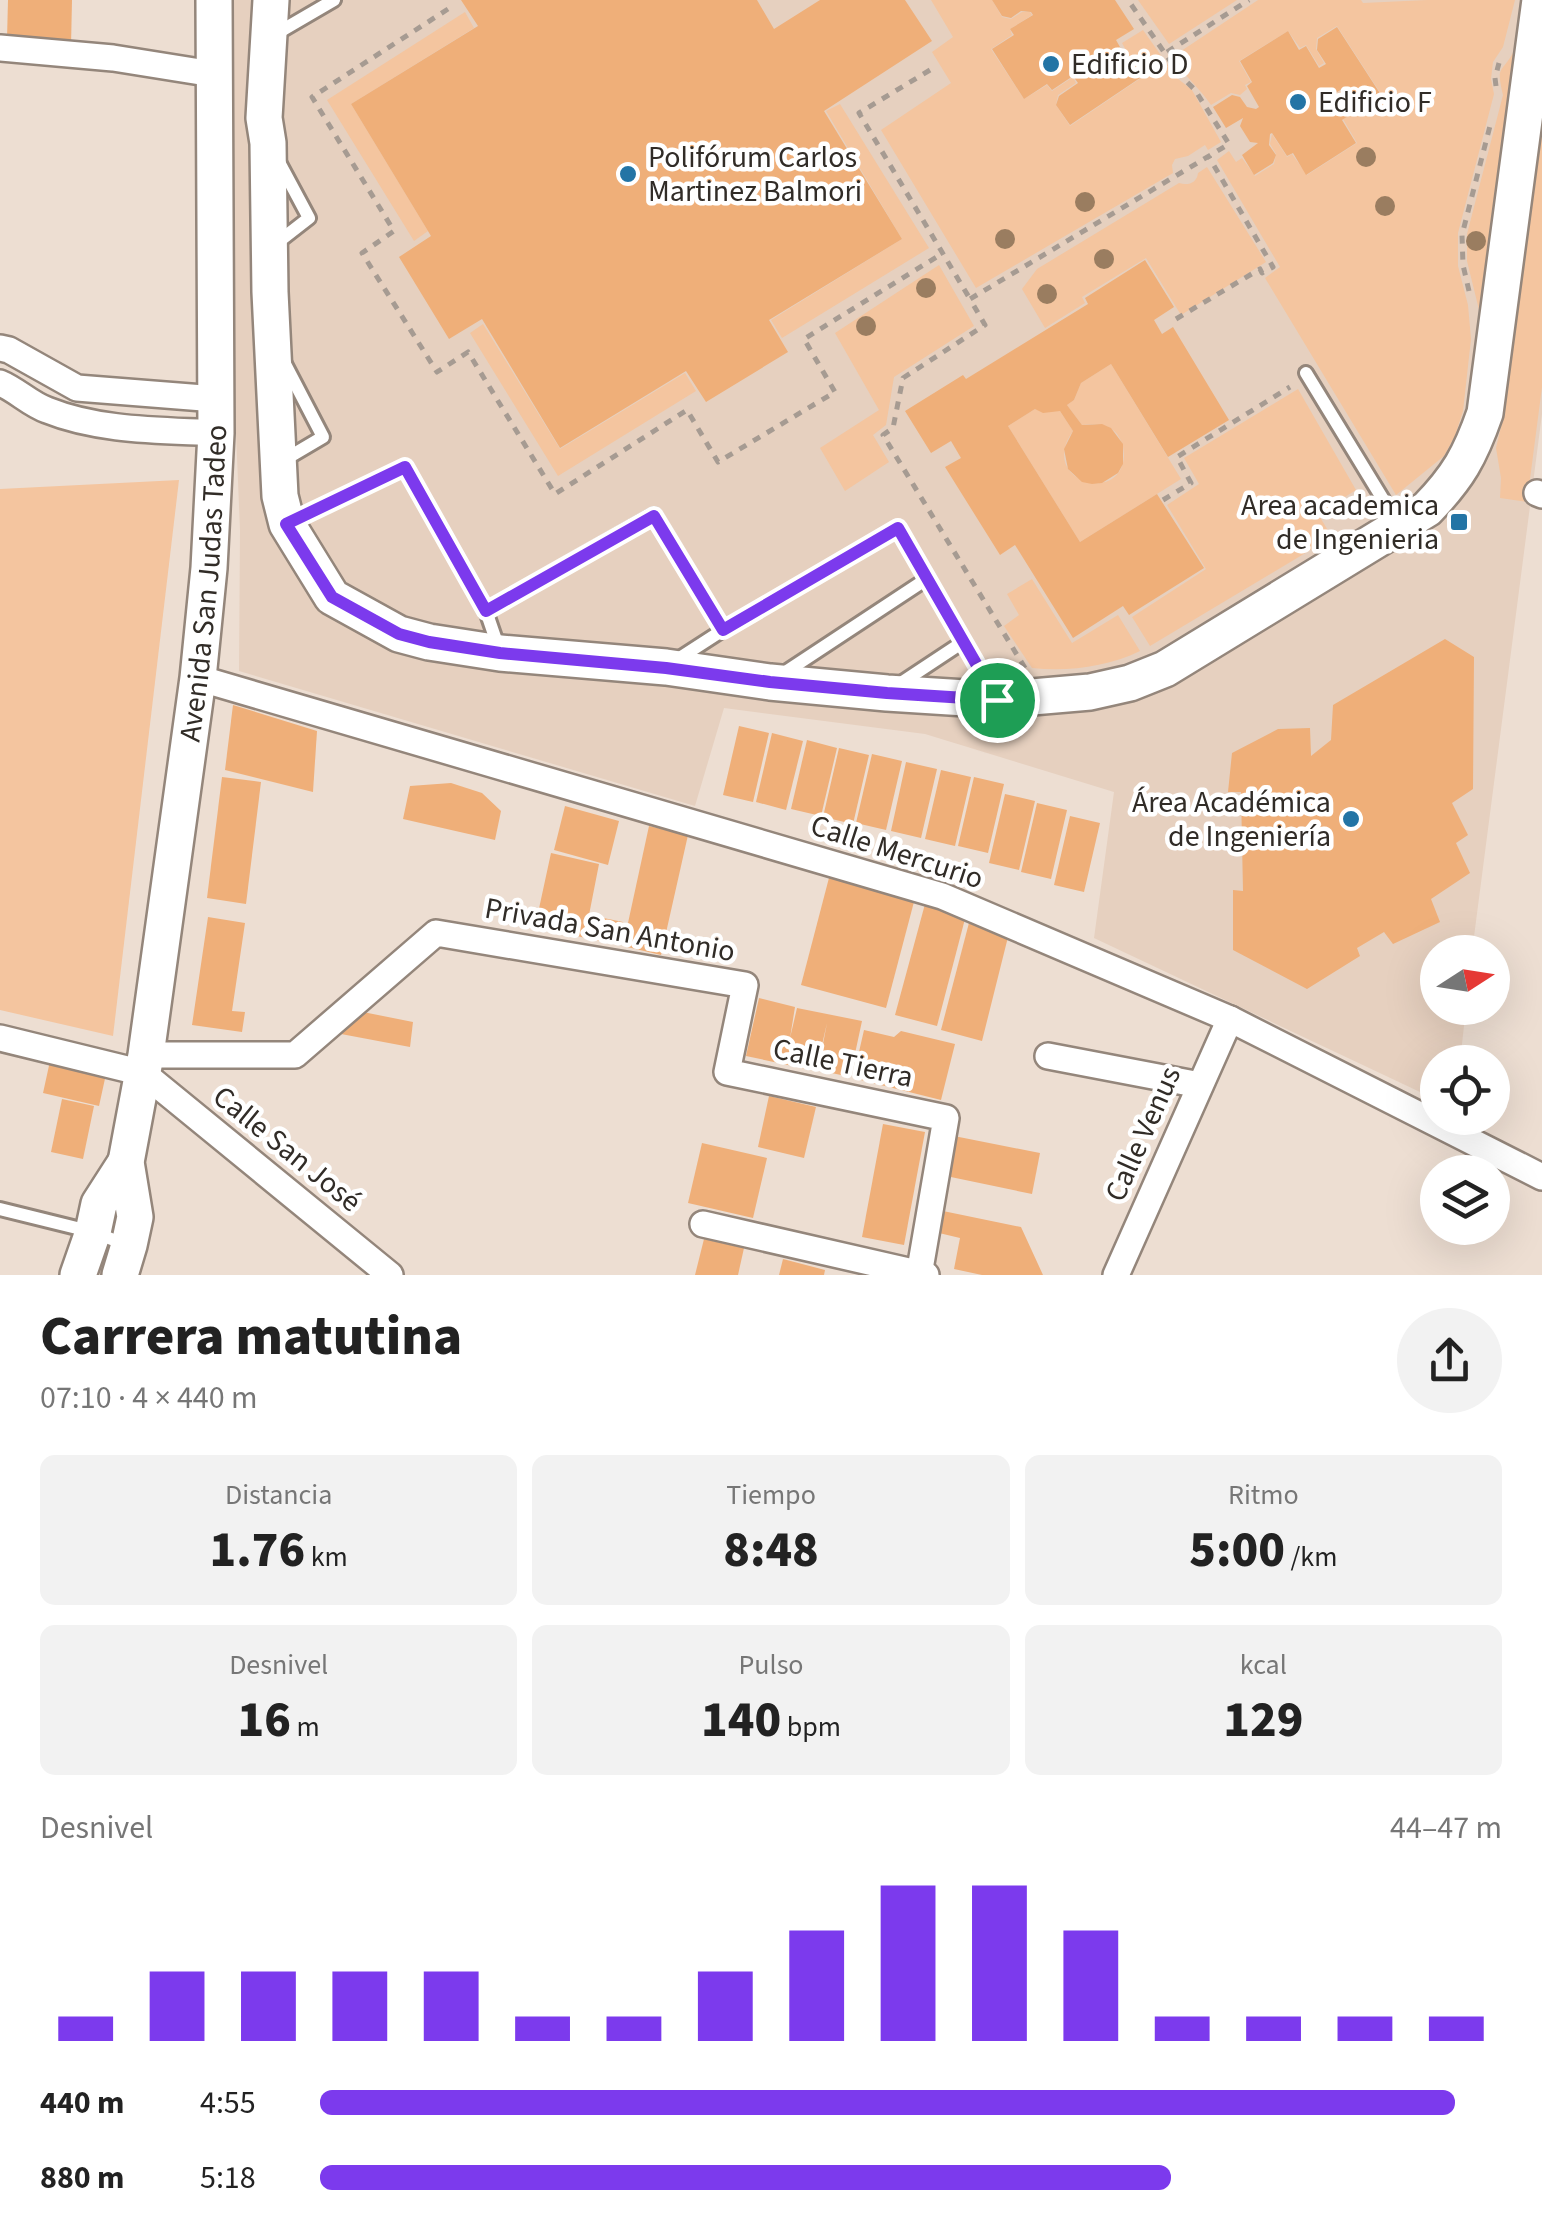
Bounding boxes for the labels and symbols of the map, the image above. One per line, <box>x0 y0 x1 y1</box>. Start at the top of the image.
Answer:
place label: Edificio D <box>1071 43 1188 86</box>
marker: Edificio D <box>1040 53 1062 75</box>
place label: Edificio F <box>1318 81 1432 124</box>
marker: Edificio F <box>1287 91 1309 113</box>
place label: Polifórum Carlos Martinez Balmori <box>648 136 862 213</box>
marker: Polifórum Carlos Martinez Balmori <box>617 163 639 185</box>
street label: Avenida San Judas Tadeo <box>168 425 238 744</box>
place label: Area academica de Ingenieria <box>1241 484 1439 561</box>
marker: Area academica de Ingenieria <box>1448 511 1470 533</box>
pin <box>955 658 1040 743</box>
place label: Área Académica de Ingeniería <box>1132 781 1331 858</box>
street label: Calle Mercurio <box>805 804 989 900</box>
marker: Área Académica de Ingeniería <box>1340 808 1362 830</box>
street label: Privada San Antonio <box>482 887 738 973</box>
north arrow <box>1420 935 1510 1025</box>
street label: Calle Tierra <box>769 1027 917 1099</box>
street label: Calle Venus <box>1094 1060 1192 1208</box>
street label: Calle San José <box>204 1076 370 1222</box>

